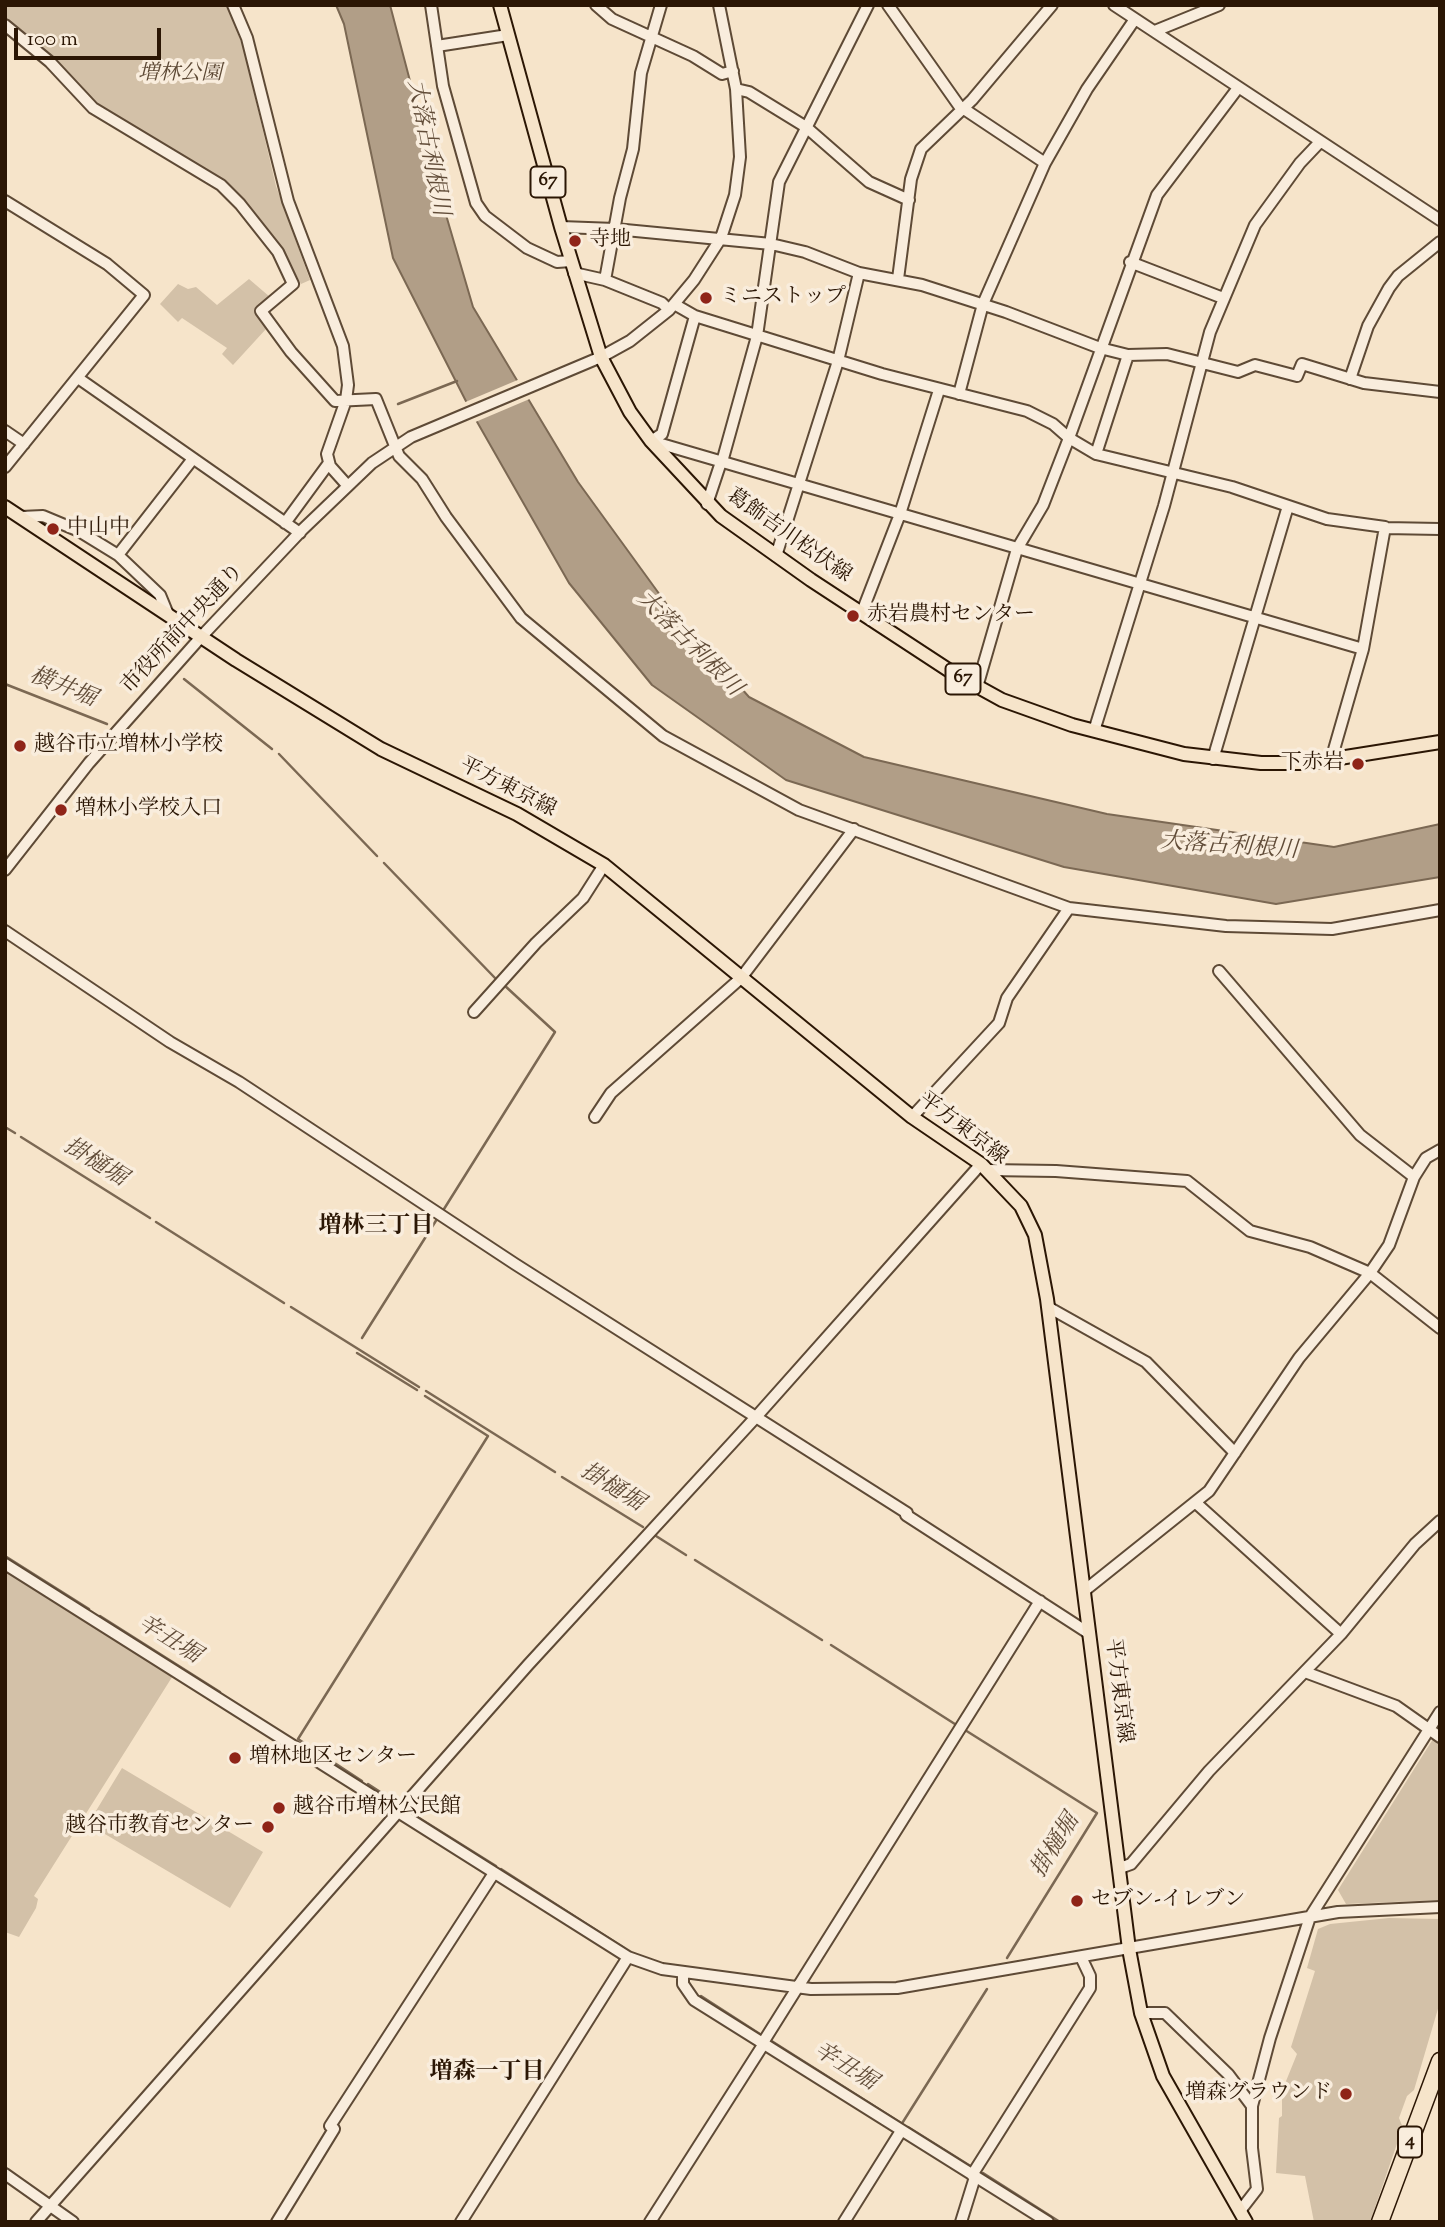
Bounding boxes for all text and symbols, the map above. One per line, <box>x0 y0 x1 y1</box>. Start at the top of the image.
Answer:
scale bar <box>18 14 164 58</box>
text: 100 m <box>27 25 78 55</box>
park label: 増林公園 <box>138 62 222 88</box>
water label: 大落古利根川 <box>399 78 453 218</box>
road number: 67 <box>530 166 566 198</box>
place label: 寺地 <box>589 228 631 254</box>
marker: 寺地 <box>567 233 583 249</box>
place label: ミニストップ <box>720 285 846 311</box>
marker: ミニストップ <box>698 290 714 306</box>
street label: 葛飾吉川松伏線 <box>721 485 855 589</box>
place label: 中山中 <box>67 516 130 542</box>
marker: 中山中 <box>45 521 61 537</box>
street label: 市役所前中央通り <box>117 560 251 700</box>
water label: 大落古利根川 <box>629 586 747 704</box>
place label: 赤岩農村センター <box>867 603 1035 629</box>
marker: 赤岩農村センター <box>845 608 861 624</box>
water label: 横井堀 <box>25 663 99 715</box>
road number: 67 <box>946 664 981 694</box>
place label: 越谷市立増林小学校 <box>34 733 223 759</box>
marker: 越谷市立増林小学校 <box>12 738 28 754</box>
place label: 下赤岩 <box>1281 751 1344 777</box>
street label: 平方東京線 <box>455 754 559 824</box>
marker: 下赤岩 <box>1350 756 1366 772</box>
place label: 増林小学校入口 <box>75 797 222 823</box>
marker: 増林小学校入口 <box>53 802 69 818</box>
water label: 大落古利根川 <box>1159 829 1299 867</box>
street label: 平方東京線 <box>912 1088 1012 1172</box>
water label: 掛樋堀 <box>57 1134 131 1194</box>
district label: 増林三丁目 <box>319 1214 433 1242</box>
water label: 掛樋堀 <box>574 1459 648 1519</box>
water label: 辛丑堀 <box>131 1611 205 1671</box>
street label: 平方東京線 <box>1098 1637 1136 1745</box>
place label: 増林地区センター <box>249 1745 417 1771</box>
marker: 増林地区センター <box>227 1750 243 1766</box>
place label: 越谷市増林公民館 <box>293 1795 461 1821</box>
marker: 越谷市増林公民館 <box>271 1800 287 1816</box>
water label: 掛樋堀 <box>1027 1810 1087 1884</box>
place label: 越谷市教育センター <box>65 1814 254 1840</box>
marker: 越谷市教育センター <box>260 1819 276 1835</box>
place label: セブン-イレブン <box>1091 1888 1245 1914</box>
marker: セブン-イレブン <box>1069 1893 1085 1909</box>
water label: 辛丑堀 <box>807 2038 881 2098</box>
district label: 増森一丁目 <box>430 2060 544 2088</box>
place label: 増森グラウンド <box>1185 2081 1332 2107</box>
marker: 増森グラウンド <box>1338 2086 1354 2102</box>
road number: 4 <box>1398 2126 1422 2158</box>

